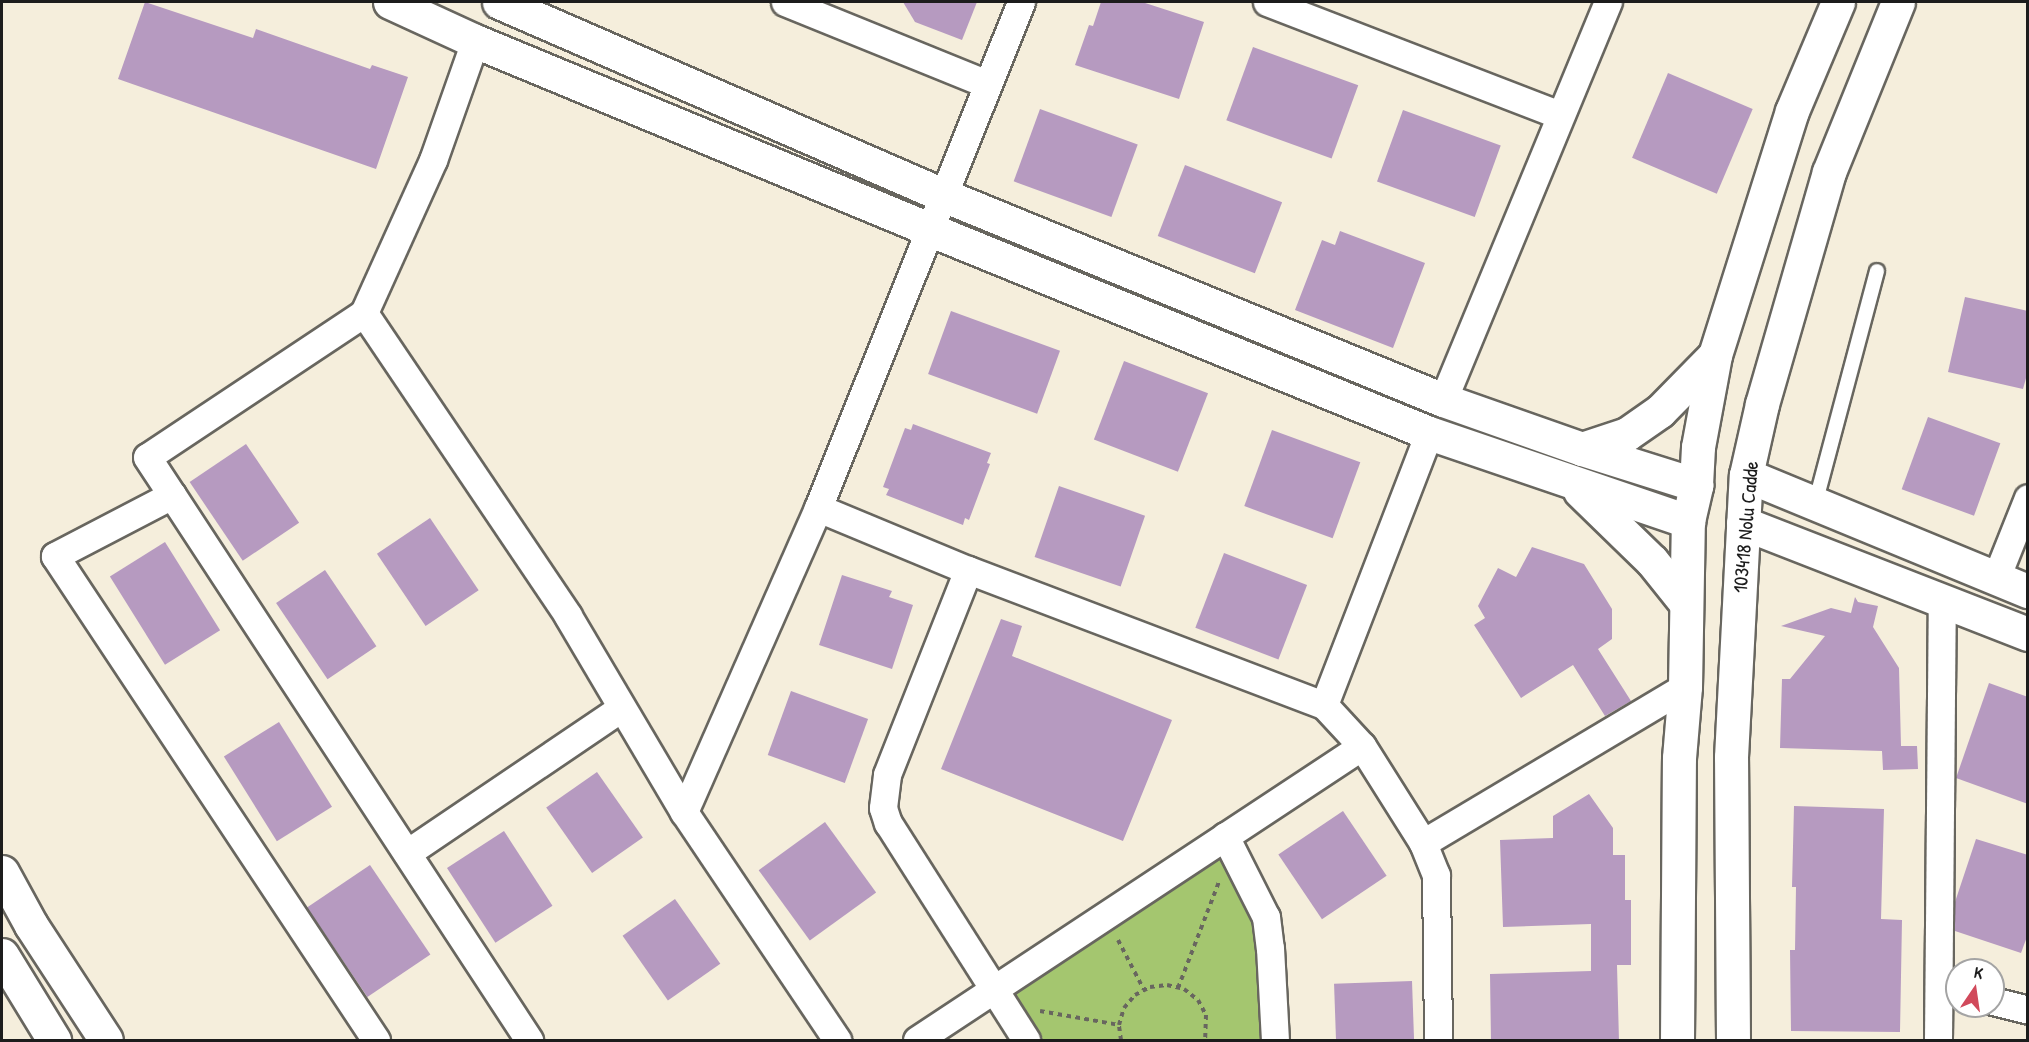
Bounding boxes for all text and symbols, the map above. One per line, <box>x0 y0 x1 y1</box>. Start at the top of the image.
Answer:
street label: 103418 Nolu Cadde <box>1727 460 1763 594</box>
north arrow <box>1945 958 2005 1018</box>
text: K <box>1972 961 1985 984</box>

